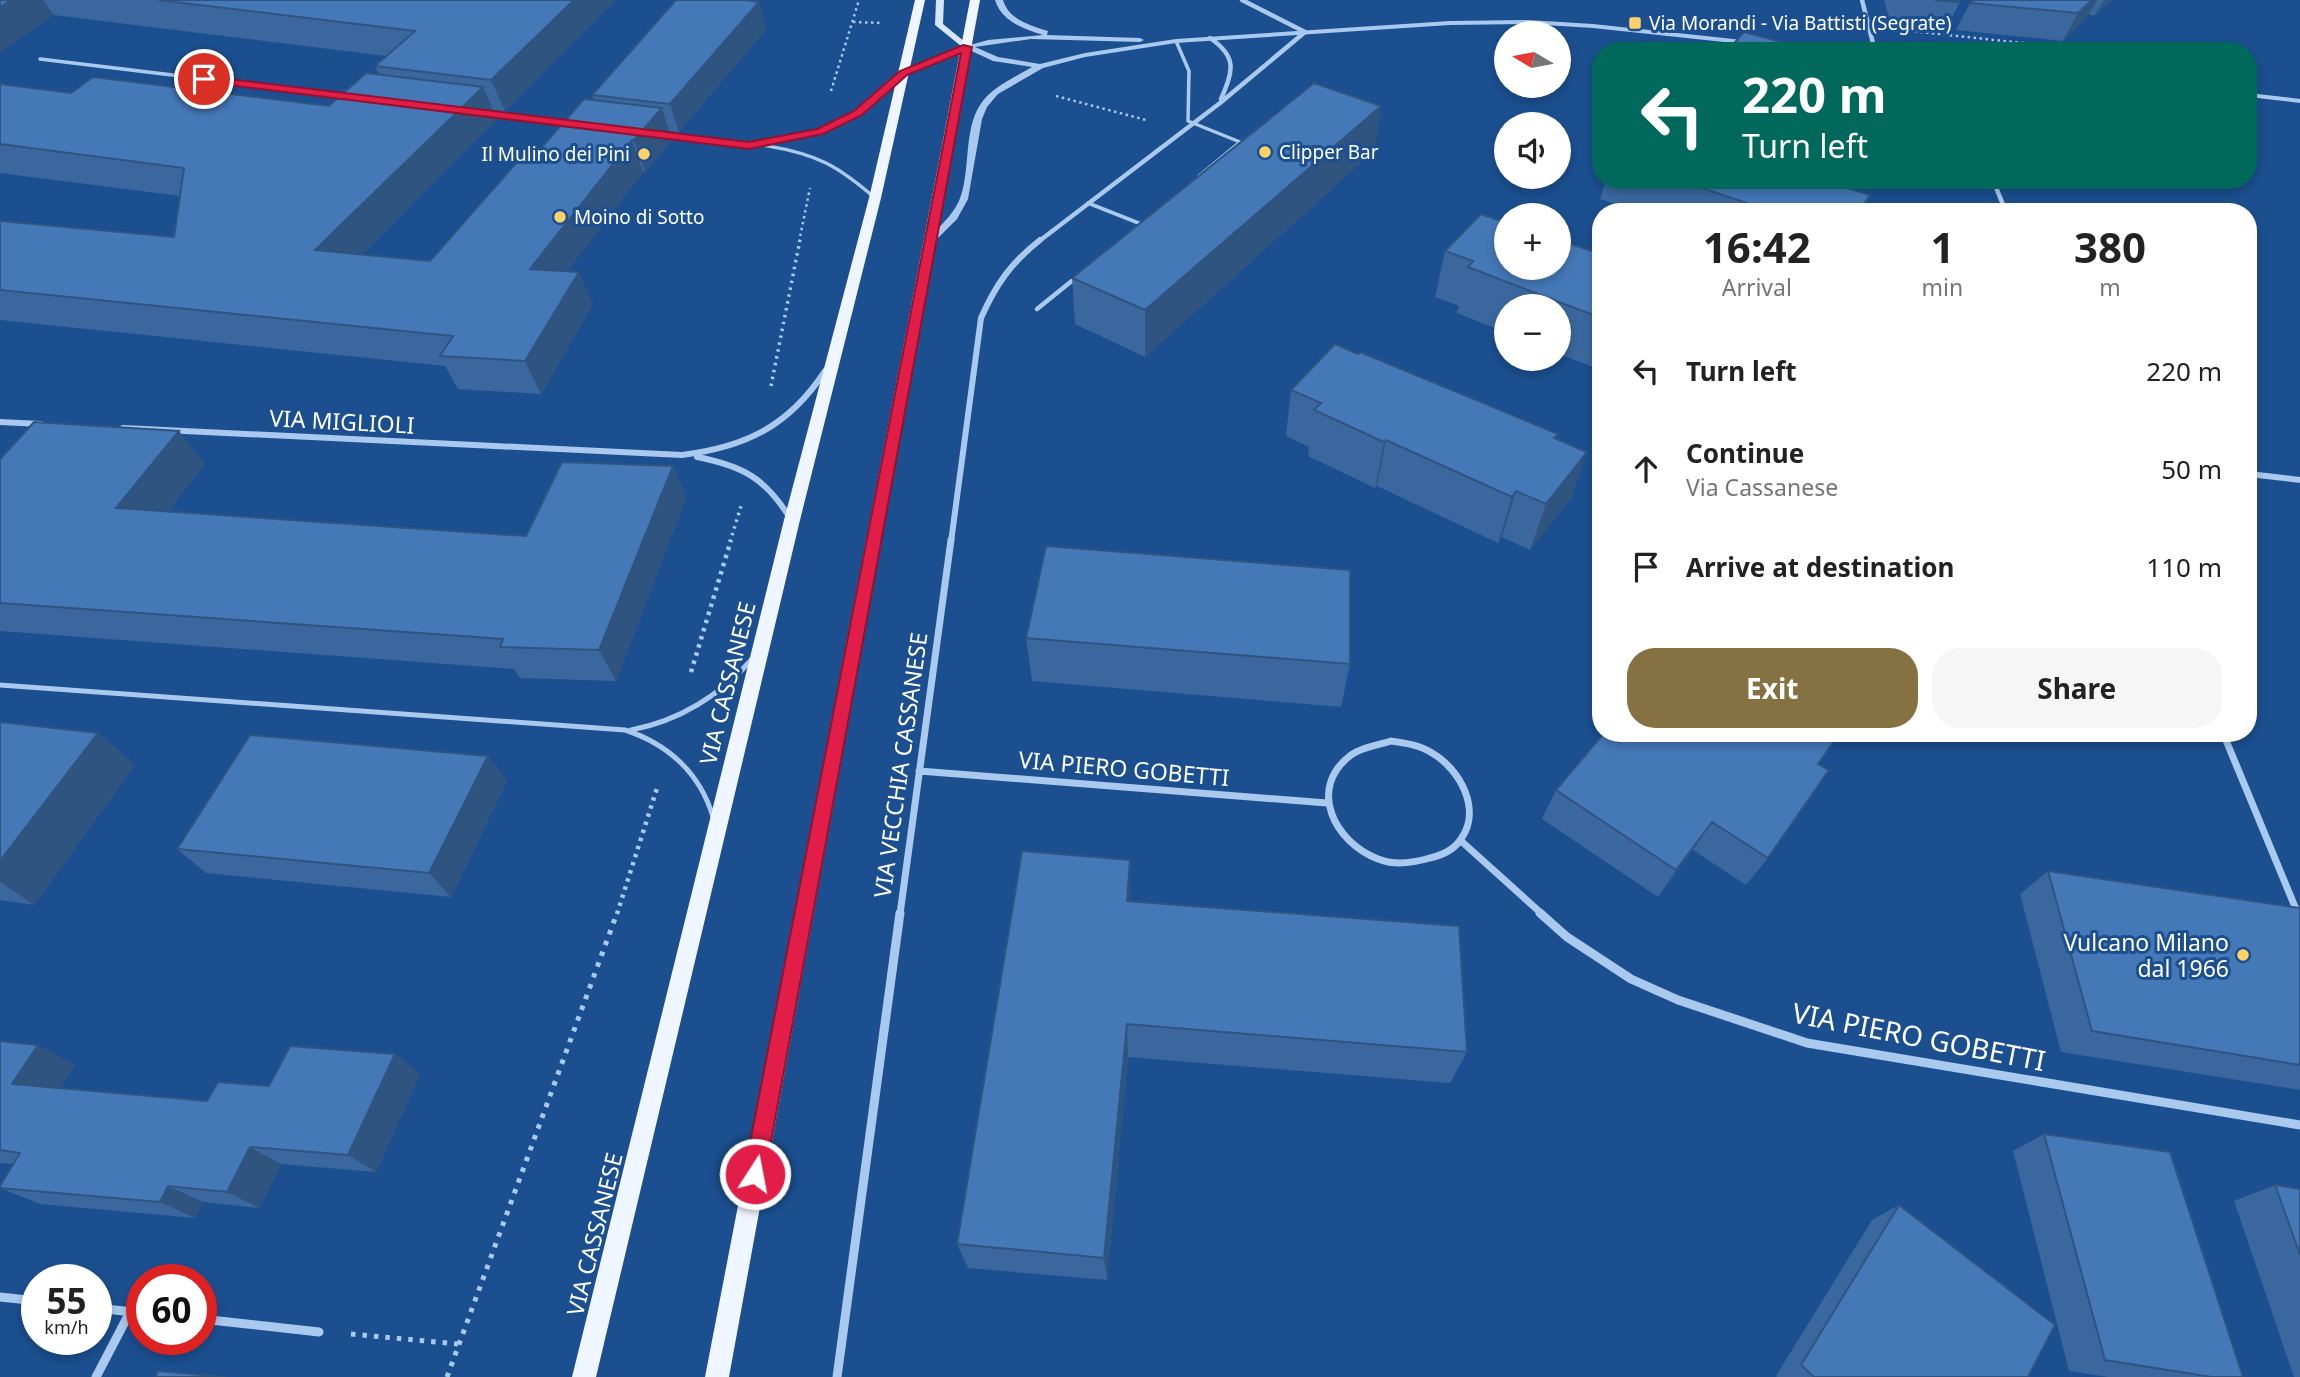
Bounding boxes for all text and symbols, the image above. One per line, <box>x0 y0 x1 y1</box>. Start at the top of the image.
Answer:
place label: Via Morandi - Via Battisti (Segrate) <box>1649 10 1951 36</box>
marker: Via Morandi - Via Battisti (Segrate) <box>1627 15 1643 31</box>
north arrow <box>1494 21 1572 98</box>
map controls <box>1494 21 1571 371</box>
pin <box>174 49 234 109</box>
icon: arrive <box>185 60 223 98</box>
text: 220 m <box>1742 61 1887 127</box>
icon: left <box>1627 70 1718 161</box>
button: sound <box>1494 112 1571 189</box>
text: Turn left <box>1742 124 1868 167</box>
place label: Clipper Bar <box>1279 139 1379 165</box>
place label: Il Mulino dei Pini <box>481 141 630 167</box>
marker: Clipper Bar <box>1257 144 1273 160</box>
marker: Il Mulino dei Pini <box>636 146 652 162</box>
button: + <box>1494 203 1571 280</box>
place label: Moino di Sotto <box>574 204 704 230</box>
marker: Moino di Sotto <box>552 209 568 225</box>
text: 16:42 <box>1703 218 1811 275</box>
text: 1 <box>1930 218 1954 275</box>
text: 380 <box>2074 218 2146 275</box>
text: Arrival <box>1722 271 1792 303</box>
text: min <box>1922 271 1963 303</box>
text: m <box>2099 271 2121 303</box>
button: − <box>1494 294 1571 371</box>
icon: left <box>1627 352 1665 390</box>
text: Turn left <box>1686 353 1797 389</box>
text: 220 m <box>2146 353 2222 389</box>
street label: VIA MIGLIOLI <box>269 401 415 441</box>
text: Continue <box>1686 435 1804 471</box>
icon: ahead <box>1627 450 1665 488</box>
text: 50 m <box>2161 451 2222 487</box>
text: Via Cassanese <box>1686 471 1838 503</box>
icon: arrive <box>1627 548 1665 586</box>
text: Arrive at destination <box>1686 549 1955 585</box>
text: 110 m <box>2146 549 2222 585</box>
street label: VIA CASSANESE <box>691 598 763 768</box>
street label: VIA VECCHIA CASSANESE <box>866 630 934 900</box>
button: Exit <box>1627 648 1918 728</box>
button: Share <box>1932 648 2222 728</box>
street label: VIA PIERO GOBETTI <box>1017 743 1231 793</box>
place label: Vulcano Milano dal 1966 <box>2063 926 2229 984</box>
marker: Vulcano Milano dal 1966 <box>2235 947 2251 963</box>
street label: VIA PIERO GOBETTI <box>1789 993 2049 1079</box>
position arrow <box>718 1137 792 1211</box>
street label: VIA CASSANESE <box>558 1149 630 1319</box>
speed limit sign: 60 <box>126 1264 217 1355</box>
text: 55 <box>46 1277 87 1324</box>
text: km/h <box>44 1315 89 1339</box>

